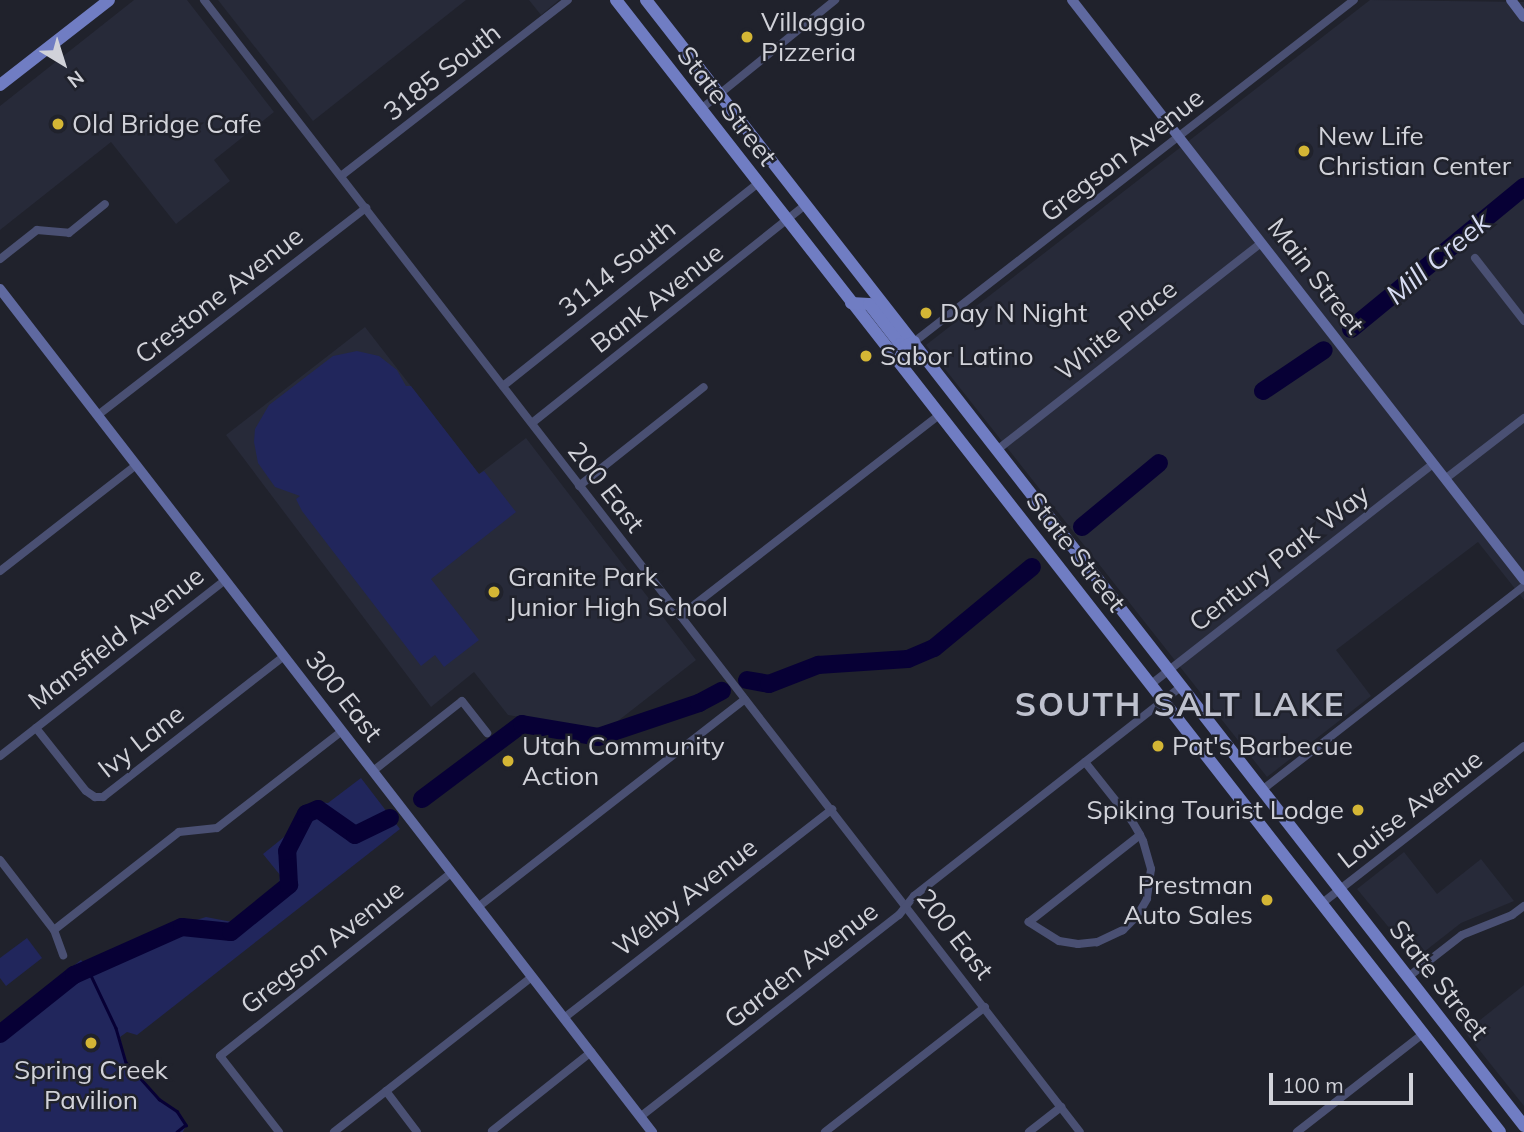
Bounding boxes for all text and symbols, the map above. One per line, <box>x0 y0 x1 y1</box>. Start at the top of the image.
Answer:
place label: Villaggio Pizzeria <box>761 6 866 68</box>
street label: 3185 South <box>377 17 507 127</box>
north arrow <box>28 28 98 98</box>
marker: Villaggio Pizzeria <box>739 29 755 45</box>
street label: State Street <box>671 40 783 172</box>
text: N <box>63 66 89 93</box>
street label: Gregson Avenue <box>1034 82 1210 228</box>
place label: Old Bridge Cafe <box>72 108 262 140</box>
marker: Old Bridge Cafe <box>50 116 66 132</box>
place label: New Life Christian Center <box>1318 120 1511 182</box>
marker: New Life Christian Center <box>1296 143 1312 159</box>
water label: Mill Creek <box>1379 205 1497 311</box>
street label: Main Street <box>1261 212 1371 340</box>
street label: 3114 South <box>552 213 682 323</box>
street label: Crestone Avenue <box>129 220 309 370</box>
street label: Bank Avenue <box>585 237 729 359</box>
street label: White Place <box>1049 273 1183 387</box>
place label: Day N Night <box>940 297 1087 329</box>
marker: Day N Night <box>918 305 934 321</box>
place label: Sabor Latino <box>880 340 1034 372</box>
marker: Sabor Latino <box>858 348 874 364</box>
street label: 200 East <box>561 436 651 538</box>
street label: Century Park Way <box>1183 478 1375 638</box>
street label: State Street <box>1020 486 1132 618</box>
street label: Mansfield Avenue <box>22 560 210 716</box>
place label: Granite Park Junior High School <box>508 561 728 622</box>
marker: Granite Park Junior High School <box>486 584 502 600</box>
street label: 300 East <box>299 645 389 747</box>
district label: SOUTH SALT LAKE <box>1017 684 1343 724</box>
street label: Ivy Lane <box>92 698 190 784</box>
place label: Utah Community Action <box>522 730 725 792</box>
place label: Pat's Barbecue <box>1172 730 1353 762</box>
marker: Pat's Barbecue <box>1150 738 1166 754</box>
street label: Louise Avenue <box>1332 743 1488 875</box>
marker: Utah Community Action <box>500 753 516 769</box>
place label: Spiking Tourist Lodge <box>1087 794 1344 826</box>
marker: Spiking Tourist Lodge <box>1350 802 1366 818</box>
street label: Welby Avenue <box>607 831 763 963</box>
place label: Prestman Auto Sales <box>1123 869 1253 931</box>
street label: Gregson Avenue <box>234 874 410 1020</box>
street label: 200 East <box>910 883 1000 985</box>
marker: Prestman Auto Sales <box>1259 892 1275 908</box>
street label: Garden Avenue <box>718 895 884 1035</box>
street label: State Street <box>1383 914 1495 1046</box>
marker: Spring Creek Pavilion <box>83 1035 99 1051</box>
place label: Spring Creek Pavilion <box>14 1054 168 1116</box>
scale bar <box>1272 1058 1416 1102</box>
text: 100 m <box>1282 1072 1344 1098</box>

